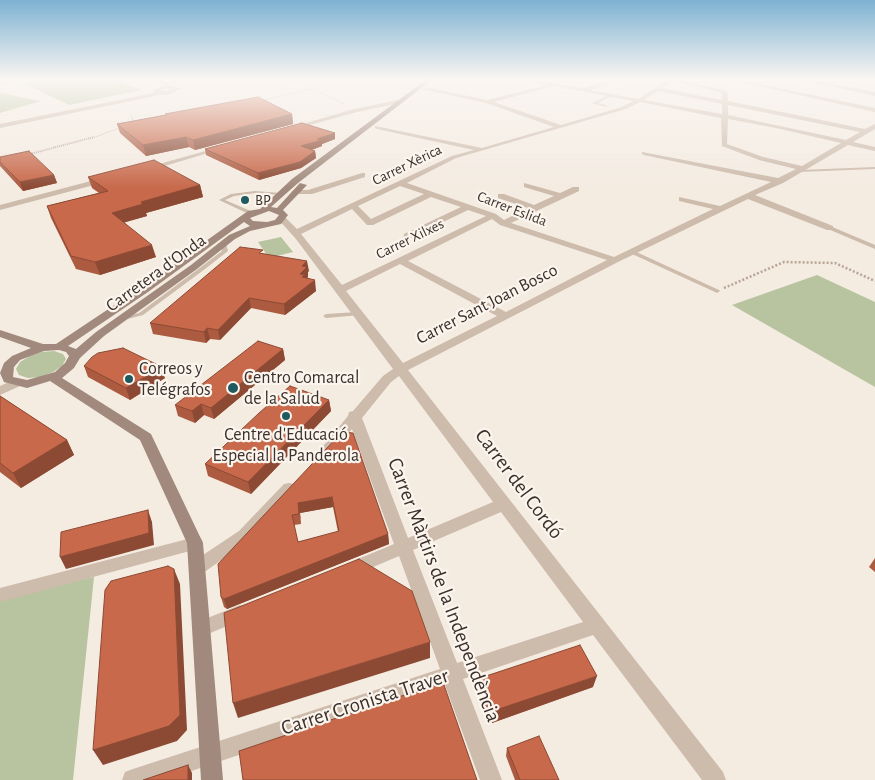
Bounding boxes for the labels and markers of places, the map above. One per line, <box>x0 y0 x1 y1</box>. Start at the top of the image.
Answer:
place label: BP <box>255 191 271 209</box>
marker: BP <box>239 194 251 206</box>
place label: Correos y Telégrafos <box>139 358 211 400</box>
place label: Centro Comarcal de la Salud <box>244 367 359 409</box>
marker: Correos y Telégrafos <box>123 373 135 385</box>
marker: Centro Comarcal de la Salud <box>226 381 240 395</box>
marker: Centre d'Educació Especial la Panderola <box>280 410 292 422</box>
place label: Centre d'Educació Especial la Panderola <box>213 424 359 466</box>

